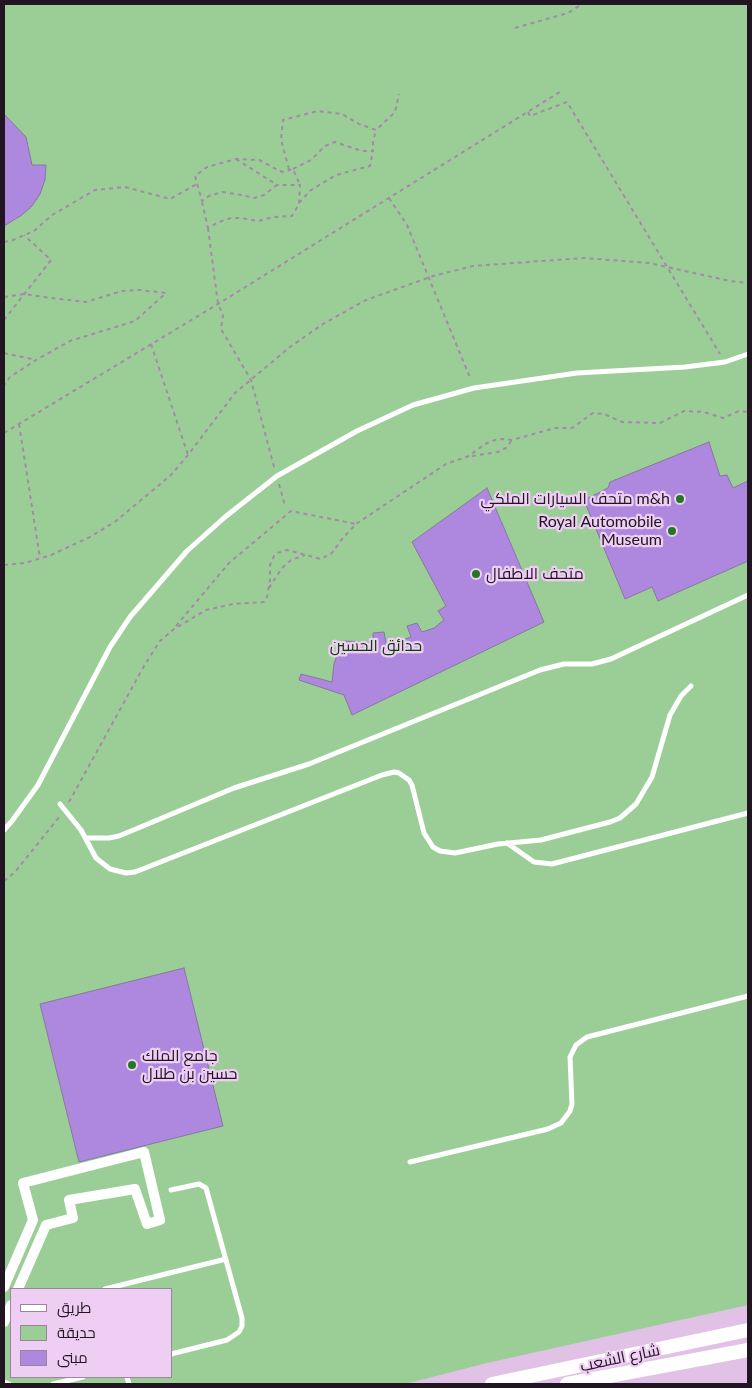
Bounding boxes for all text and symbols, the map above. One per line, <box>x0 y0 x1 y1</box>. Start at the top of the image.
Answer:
place label: متحف السيارات الملكي m&h <box>481 489 670 509</box>
marker: متحف السيارات الملكي m&h <box>674 493 686 505</box>
place label: Royal Automobile Museum <box>538 512 662 550</box>
marker: Royal Automobile Museum <box>666 525 678 537</box>
place label: متحف الاطفال <box>486 564 584 584</box>
marker: متحف الاطفال <box>470 568 482 580</box>
park label: حدائق الحسين <box>330 636 422 656</box>
place label: جامع الملك حسين بن طلال <box>142 1046 237 1084</box>
marker: جامع الملك حسين بن طلال <box>126 1059 138 1071</box>
legend <box>10 1288 172 1378</box>
text: طريق <box>57 1298 91 1316</box>
text: حديقة <box>57 1323 96 1341</box>
street label: شارع الشعب <box>578 1340 662 1376</box>
text: مبنى <box>57 1348 88 1366</box>

